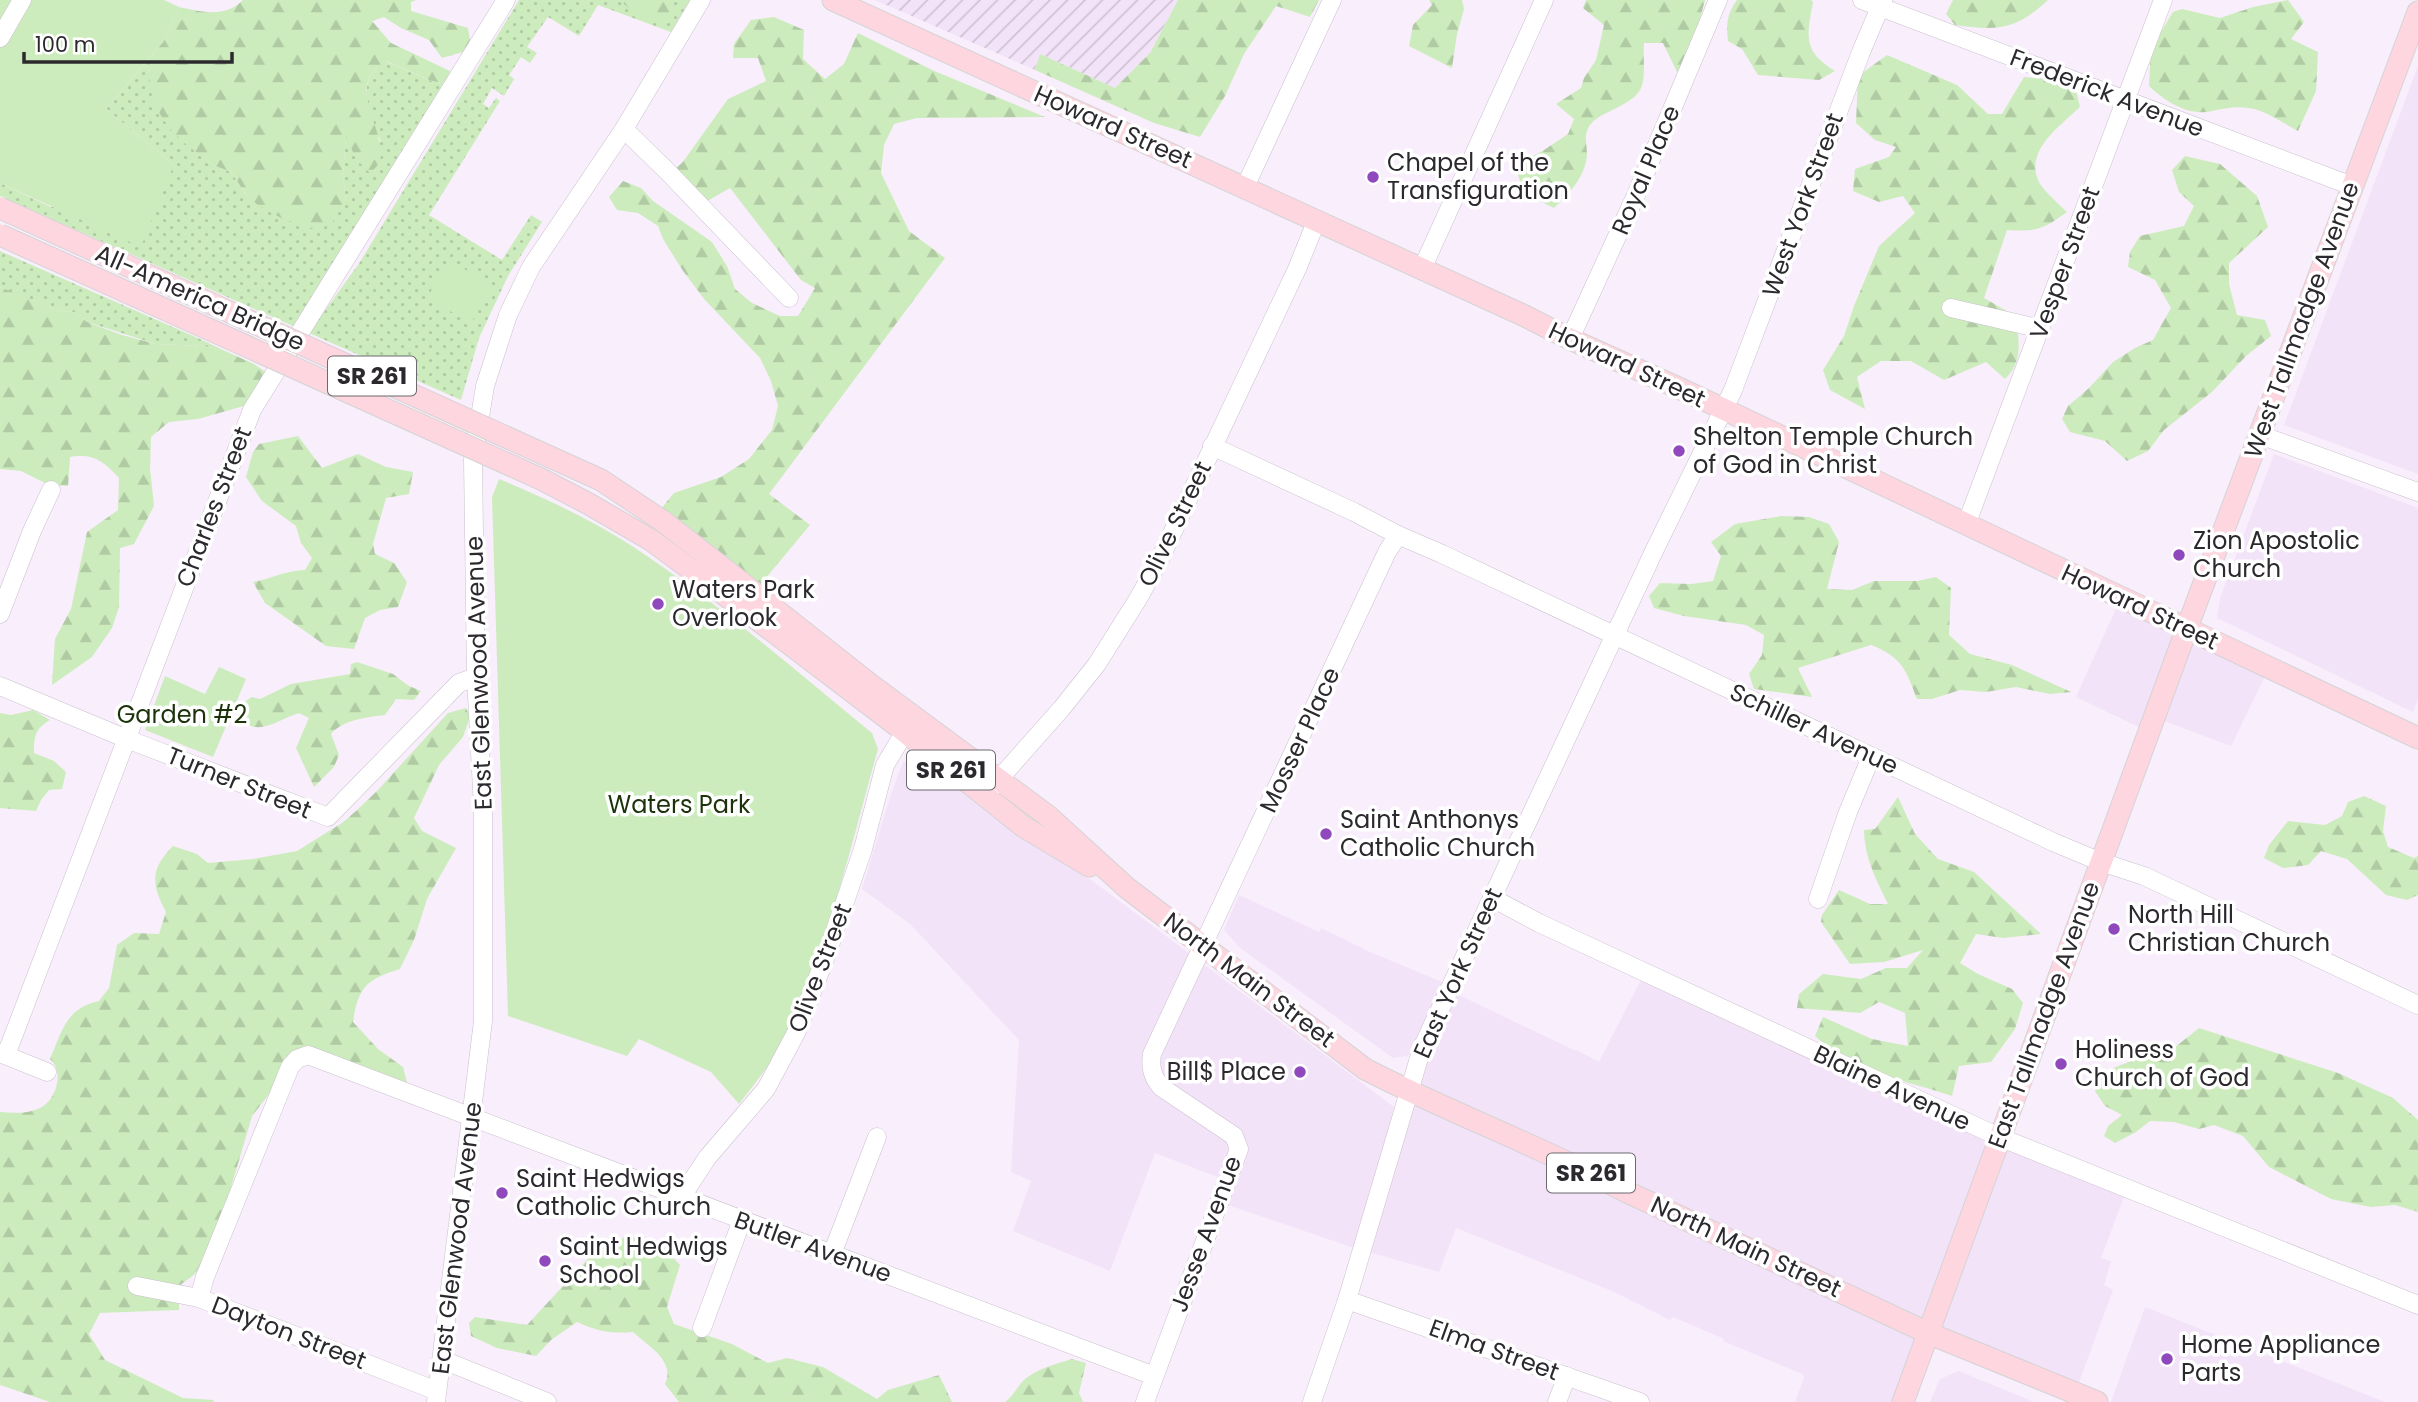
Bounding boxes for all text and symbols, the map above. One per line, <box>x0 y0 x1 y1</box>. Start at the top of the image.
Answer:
scale bar <box>24 21 233 65</box>
text: 100 m <box>35 30 95 59</box>
street label: Frederick Avenue <box>2005 40 2209 145</box>
street label: Howard Street <box>1029 77 1197 176</box>
street label: Royal Place <box>1603 100 1688 240</box>
street label: West York Street <box>1754 108 1851 301</box>
place label: Chapel of the Transfiguration <box>1387 146 1569 207</box>
marker: Chapel of the Transfiguration <box>1365 169 1381 185</box>
street label: West Tallmadge Avenue <box>2236 177 2367 463</box>
street label: Vesper Street <box>2022 182 2107 344</box>
street label: All-America Bridge <box>90 237 310 359</box>
street label: Howard Street <box>1543 314 1711 415</box>
road number: SR 261 <box>328 356 416 396</box>
place label: Shelton Temple Church of God in Christ <box>1693 420 1973 481</box>
street label: Charles Street <box>168 422 259 592</box>
marker: Shelton Temple Church of God in Christ <box>1671 443 1687 459</box>
street label: Olive Street <box>1130 456 1219 592</box>
place label: Zion Apostolic Church <box>2193 524 2360 585</box>
street label: East Glenwood Avenue <box>457 535 500 811</box>
marker: Zion Apostolic Church <box>2171 547 2187 563</box>
street label: Howard Street <box>2056 556 2224 657</box>
place label: Waters Park Overlook <box>672 573 815 634</box>
marker: Waters Park Overlook <box>650 596 666 612</box>
street label: Mosser Place <box>1251 662 1348 818</box>
street label: Schiller Avenue <box>1725 675 1904 782</box>
park label: Garden #2 <box>117 698 247 731</box>
street label: Turner Street <box>162 739 316 827</box>
road number: SR 261 <box>907 750 995 790</box>
park label: Waters Park <box>608 788 751 821</box>
place label: Saint Anthonys Catholic Church <box>1340 803 1535 864</box>
marker: Saint Anthonys Catholic Church <box>1318 826 1334 842</box>
street label: East Tallmadge Avenue <box>1980 877 2107 1153</box>
street label: East York Street <box>1405 882 1510 1063</box>
place label: North Hill Christian Church <box>2128 898 2330 959</box>
street label: Olive Street <box>780 899 859 1037</box>
street label: North Main Street <box>1157 904 1342 1055</box>
marker: North Hill Christian Church <box>2106 921 2122 937</box>
place label: Holiness Church of God <box>2075 1033 2249 1094</box>
street label: Blaine Avenue <box>1808 1037 1976 1138</box>
place label: Bill$ Place <box>1167 1055 1286 1088</box>
marker: Holiness Church of God <box>2053 1056 2069 1072</box>
marker: Bill$ Place <box>1292 1064 1308 1080</box>
street label: East Glenwood Avenue <box>423 1100 490 1376</box>
street label: Jesse Avenue <box>1162 1151 1249 1317</box>
road number: SR 261 <box>1547 1154 1635 1192</box>
place label: Saint Hedwigs Catholic Church <box>516 1162 711 1223</box>
marker: Saint Hedwigs Catholic Church <box>494 1185 510 1201</box>
street label: North Main Street <box>1646 1188 1847 1305</box>
street label: Butler Avenue <box>730 1203 896 1290</box>
place label: Saint Hedwigs School <box>559 1230 728 1291</box>
marker: Saint Hedwigs School <box>537 1253 553 1269</box>
street label: Dayton Street <box>207 1288 371 1377</box>
street label: Elma Street <box>1425 1311 1564 1388</box>
place label: Home Appliance Parts <box>2181 1328 2380 1389</box>
marker: Home Appliance Parts <box>2159 1351 2175 1367</box>

